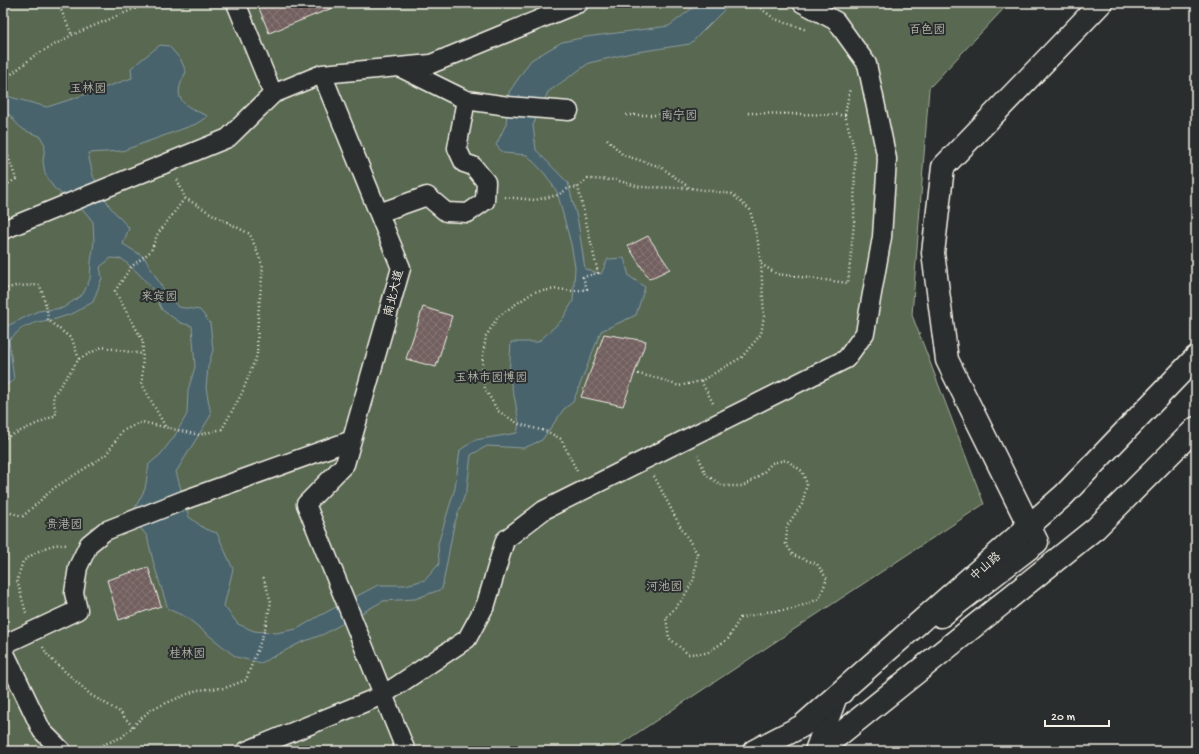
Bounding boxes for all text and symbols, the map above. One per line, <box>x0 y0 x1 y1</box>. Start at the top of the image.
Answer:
park label: 百色园 <box>909 23 945 38</box>
park label: 玉林园 <box>70 82 106 97</box>
park label: 南宁园 <box>661 109 697 124</box>
street label: 南北大道 <box>381 268 408 318</box>
park label: 来宾园 <box>141 290 177 305</box>
park label: 玉林市园博园 <box>455 370 527 386</box>
park label: 贵港园 <box>46 518 82 533</box>
street label: 中山路 <box>967 550 1004 585</box>
park label: 河池园 <box>646 580 682 595</box>
park label: 桂林园 <box>169 646 205 662</box>
scale bar <box>1045 702 1109 728</box>
text: 20 m <box>1051 711 1076 725</box>

